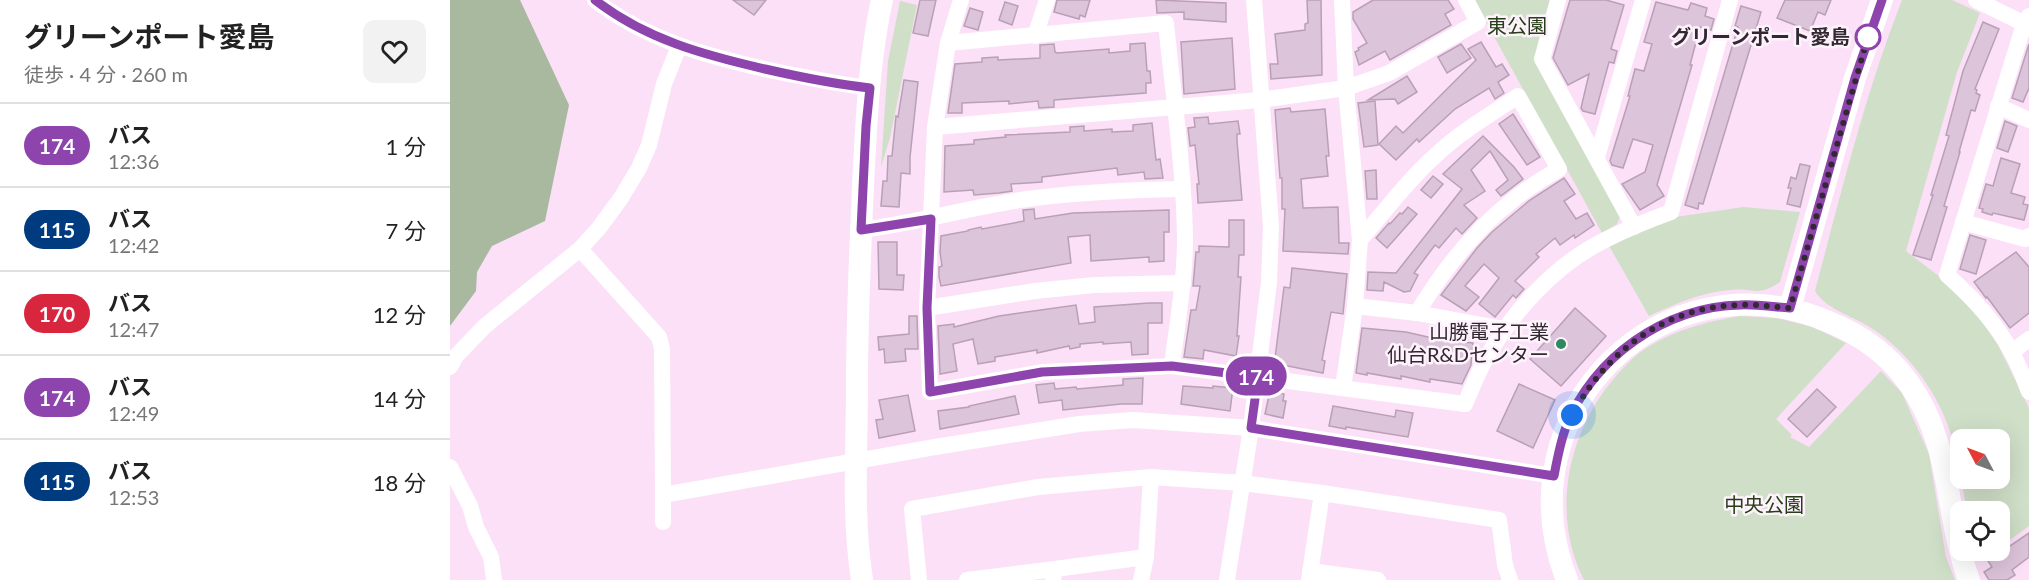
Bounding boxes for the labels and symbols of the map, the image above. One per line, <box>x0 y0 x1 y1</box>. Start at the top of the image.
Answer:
park label: 東公園 <box>1487 13 1547 37</box>
place label: グリーンポート愛島 <box>1671 24 1850 48</box>
marker: グリーンポート愛島 <box>1855 24 1881 50</box>
place label: 山勝電子工業 仙台R&Dセンター <box>1387 319 1549 366</box>
marker: 山勝電子工業 仙台R&Dセンター <box>1554 337 1568 351</box>
line badge: 174 <box>1222 356 1290 395</box>
your location <box>1557 400 1587 430</box>
north arrow <box>1950 429 2010 489</box>
park label: 中央公園 <box>1724 492 1804 516</box>

